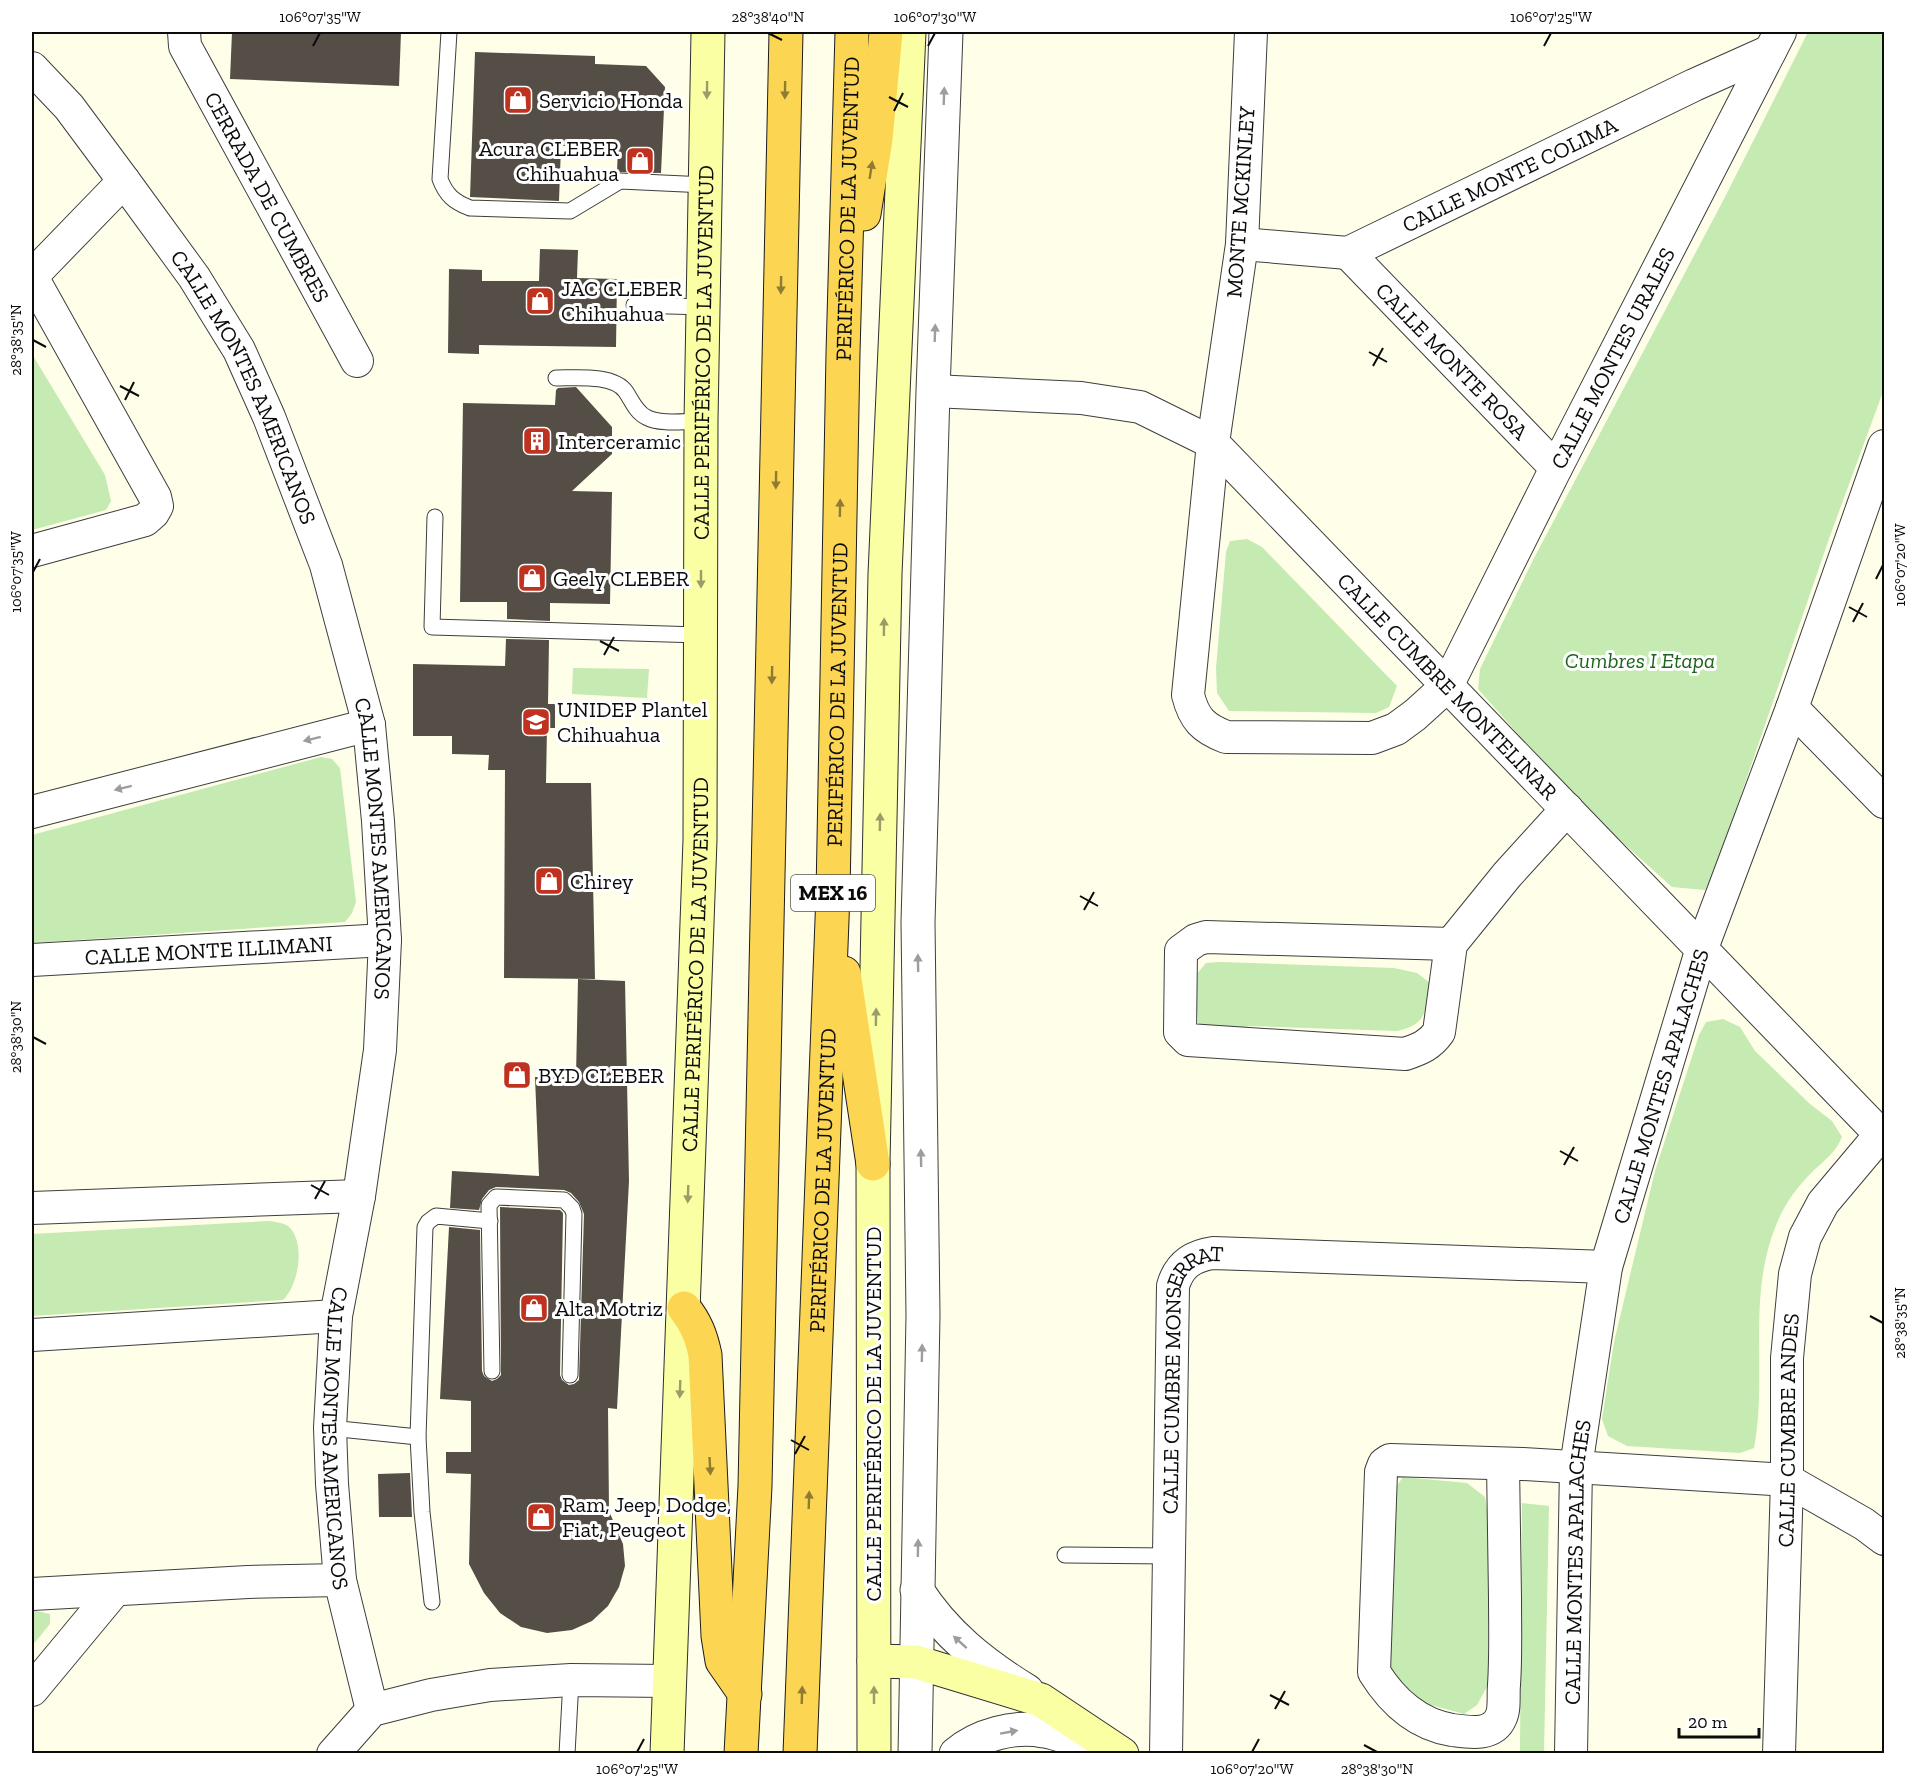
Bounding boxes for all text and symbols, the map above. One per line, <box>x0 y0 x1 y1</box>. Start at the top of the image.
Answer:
text: 106°07'35"W <box>279 8 361 26</box>
text: 28°38'40"N <box>732 8 804 26</box>
text: 106°07'30"W <box>894 8 976 26</box>
text: 106°07'25"W <box>1510 8 1592 26</box>
street label: PERIFÉRICO DE LA JUVENTUD <box>830 56 865 361</box>
one-way arrow <box>702 80 712 99</box>
one-way arrow <box>780 80 790 99</box>
shop icon: Servicio Honda <box>502 84 534 116</box>
one-way arrow <box>939 86 948 105</box>
street label: CERRADA DE CUMBRES <box>199 87 335 307</box>
place label: Servicio Honda <box>539 87 683 114</box>
street label: MONTE MCKINLEY <box>1220 105 1261 299</box>
street label: CALLE MONTE COLIMA <box>1398 111 1622 239</box>
place label: Acura CLEBER Chihuahua <box>479 135 619 187</box>
shop icon: Acura CLEBER Chihuahua <box>624 145 656 177</box>
one-way arrow <box>866 161 875 180</box>
street label: CALLE PERIFÉRICO DE LA JUVENTUD <box>688 165 720 540</box>
street label: CALLE MONTES URALES <box>1545 243 1681 473</box>
street label: CALLE MONTES AMERICANOS <box>165 245 322 528</box>
place label: JAC CLEBER Chihuahua <box>561 275 683 327</box>
one-way arrow <box>776 275 785 294</box>
street label: CALLE MONTE ROSA <box>1370 277 1535 446</box>
shop icon: JAC CLEBER Chihuahua <box>524 285 556 317</box>
text: 28°38'35"N <box>7 304 25 376</box>
one-way arrow <box>930 323 939 342</box>
building icon: Interceramic <box>521 425 553 457</box>
place label: Interceramic <box>558 428 681 455</box>
one-way arrow <box>772 470 781 489</box>
one-way arrow <box>835 498 845 517</box>
text: 106°07'20"W <box>1891 524 1909 606</box>
text: 106°07'35"W <box>7 531 25 613</box>
street label: PERIFÉRICO DE LA JUVENTUD <box>821 542 853 847</box>
shop icon: Geely CLEBER <box>516 562 548 594</box>
place label: Geely CLEBER <box>553 565 690 592</box>
street label: CALLE CUMBRE MONTELINAR <box>1332 567 1563 806</box>
one-way arrow <box>696 569 706 588</box>
one-way arrow <box>880 618 889 637</box>
park label: Cumbres I Etapa <box>1565 647 1715 674</box>
one-way arrow <box>768 665 777 684</box>
street label: CALLE MONTES AMERICANOS <box>348 695 398 1000</box>
place label: UNIDEP Plantel Chihuahua <box>557 696 708 748</box>
school or university icon: UNIDEP Plantel Chihuahua <box>520 706 552 738</box>
one-way arrow <box>303 735 321 745</box>
street label: CALLE PERIFÉRICO DE LA JUVENTUD <box>676 777 714 1152</box>
one-way arrow <box>114 784 132 793</box>
one-way arrow <box>875 813 885 832</box>
shop icon: Chirey <box>533 865 565 897</box>
place label: Chirey <box>570 868 634 895</box>
road number: MEX 16 <box>791 875 875 911</box>
street label: CALLE MONTE ILLIMANI <box>84 930 333 971</box>
street label: CALLE MONTES APALACHES <box>1607 946 1715 1227</box>
one-way arrow <box>913 954 923 973</box>
text: 28°38'30"N <box>7 1001 25 1073</box>
one-way arrow <box>871 1008 881 1027</box>
street label: PERIFÉRICO DE LA JUVENTUD <box>803 1028 842 1333</box>
shop icon: BYD CLEBER <box>501 1059 533 1091</box>
place label: BYD CLEBER <box>538 1062 664 1089</box>
one-way arrow <box>916 1149 926 1168</box>
one-way arrow <box>683 1184 692 1203</box>
street label: CALLE PERIFÉRICO DE LA JUVENTUD <box>860 1227 887 1601</box>
street label: CALLE CUMBRE MONSERRAT <box>1157 1240 1224 1514</box>
street label: CALLE MONTES AMERICANOS <box>316 1285 355 1593</box>
text: 28°38'35"N <box>1891 1287 1909 1359</box>
shop icon: Alta Motriz <box>518 1292 550 1324</box>
place label: Alta Motriz <box>555 1295 663 1322</box>
street label: CALLE CUMBRE ANDES <box>1772 1312 1805 1548</box>
one-way arrow <box>917 1344 927 1363</box>
one-way arrow <box>676 1379 685 1398</box>
street label: CALLE MONTES APALACHES <box>1559 1418 1597 1705</box>
one-way arrow <box>705 1456 714 1475</box>
place label: Ram, Jeep, Dodge, Fiat, Peugeot <box>562 1491 731 1543</box>
one-way arrow <box>805 1491 814 1510</box>
shop icon: Ram, Jeep, Dodge, Fiat, Peugeot <box>525 1501 557 1533</box>
one-way arrow <box>913 1539 922 1558</box>
one-way arrow <box>952 1635 967 1649</box>
one-way arrow <box>797 1686 807 1705</box>
one-way arrow <box>869 1686 879 1705</box>
scale bar <box>1679 1701 1758 1739</box>
text: 20 m <box>1688 1711 1728 1733</box>
one-way arrow <box>1000 1727 1019 1736</box>
text: 106°07'25"W <box>596 1760 678 1778</box>
text: 106°07'20"W <box>1211 1760 1293 1778</box>
text: 28°38'30"N <box>1341 1760 1413 1778</box>

